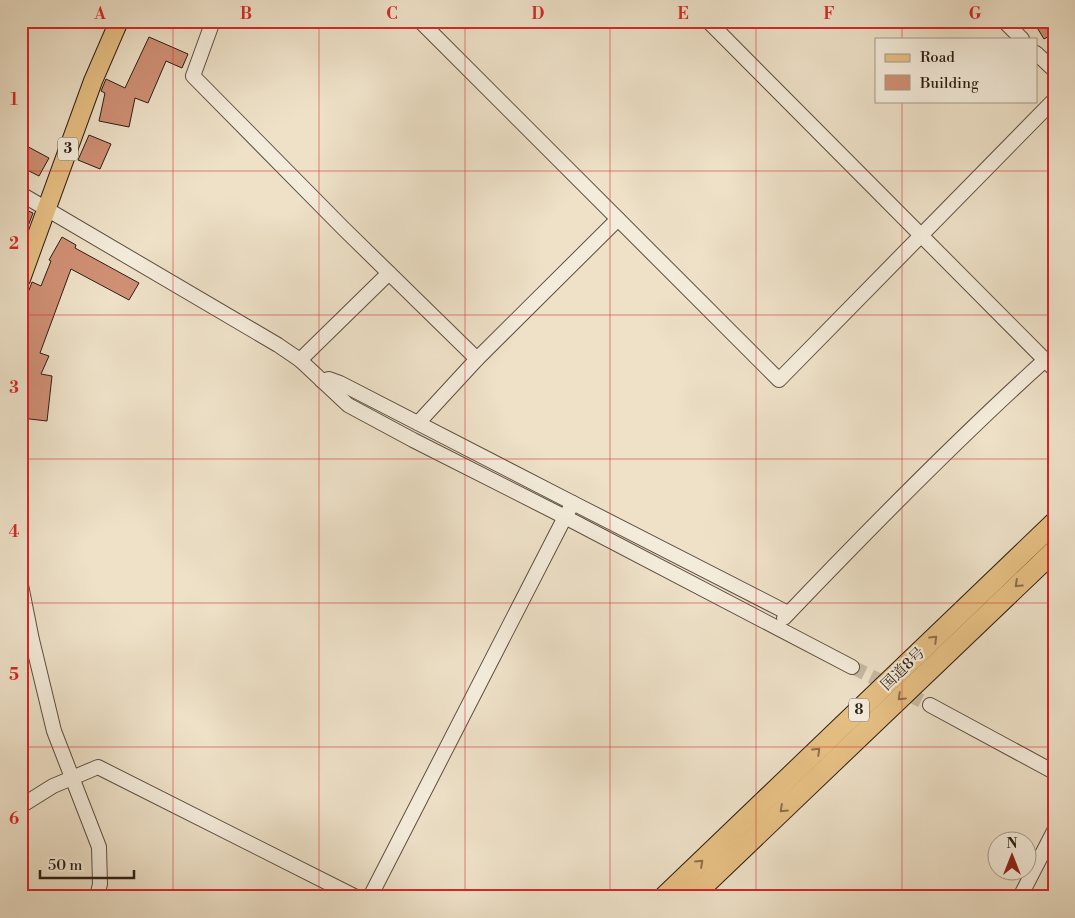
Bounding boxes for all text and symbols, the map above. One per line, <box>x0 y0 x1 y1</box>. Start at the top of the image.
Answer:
text: A <box>93 4 106 24</box>
text: B <box>240 4 252 24</box>
text: C <box>386 4 398 24</box>
text: D <box>532 4 545 24</box>
text: E <box>677 4 689 24</box>
text: F <box>823 4 835 24</box>
text: G <box>969 4 982 24</box>
legend <box>875 38 1038 102</box>
text: Road <box>920 48 955 67</box>
text: Building <box>919 74 979 93</box>
text: 1 <box>10 90 18 110</box>
road number: 3 <box>58 138 78 160</box>
text: 2 <box>9 234 19 254</box>
text: 3 <box>9 378 19 398</box>
text: 4 <box>9 522 20 542</box>
one-way arrow <box>1015 578 1024 587</box>
one-way arrow <box>929 635 938 644</box>
street label: 国道8号 <box>877 643 929 695</box>
text: 5 <box>9 665 19 685</box>
one-way arrow <box>898 691 907 700</box>
road number: 8 <box>849 698 869 722</box>
one-way arrow <box>811 748 820 757</box>
one-way arrow <box>780 803 789 812</box>
text: 6 <box>9 809 19 829</box>
north arrow <box>988 830 1038 880</box>
text: N <box>1006 835 1018 853</box>
scale bar <box>40 848 134 880</box>
text: 50 m <box>48 856 82 875</box>
one-way arrow <box>694 860 703 869</box>

